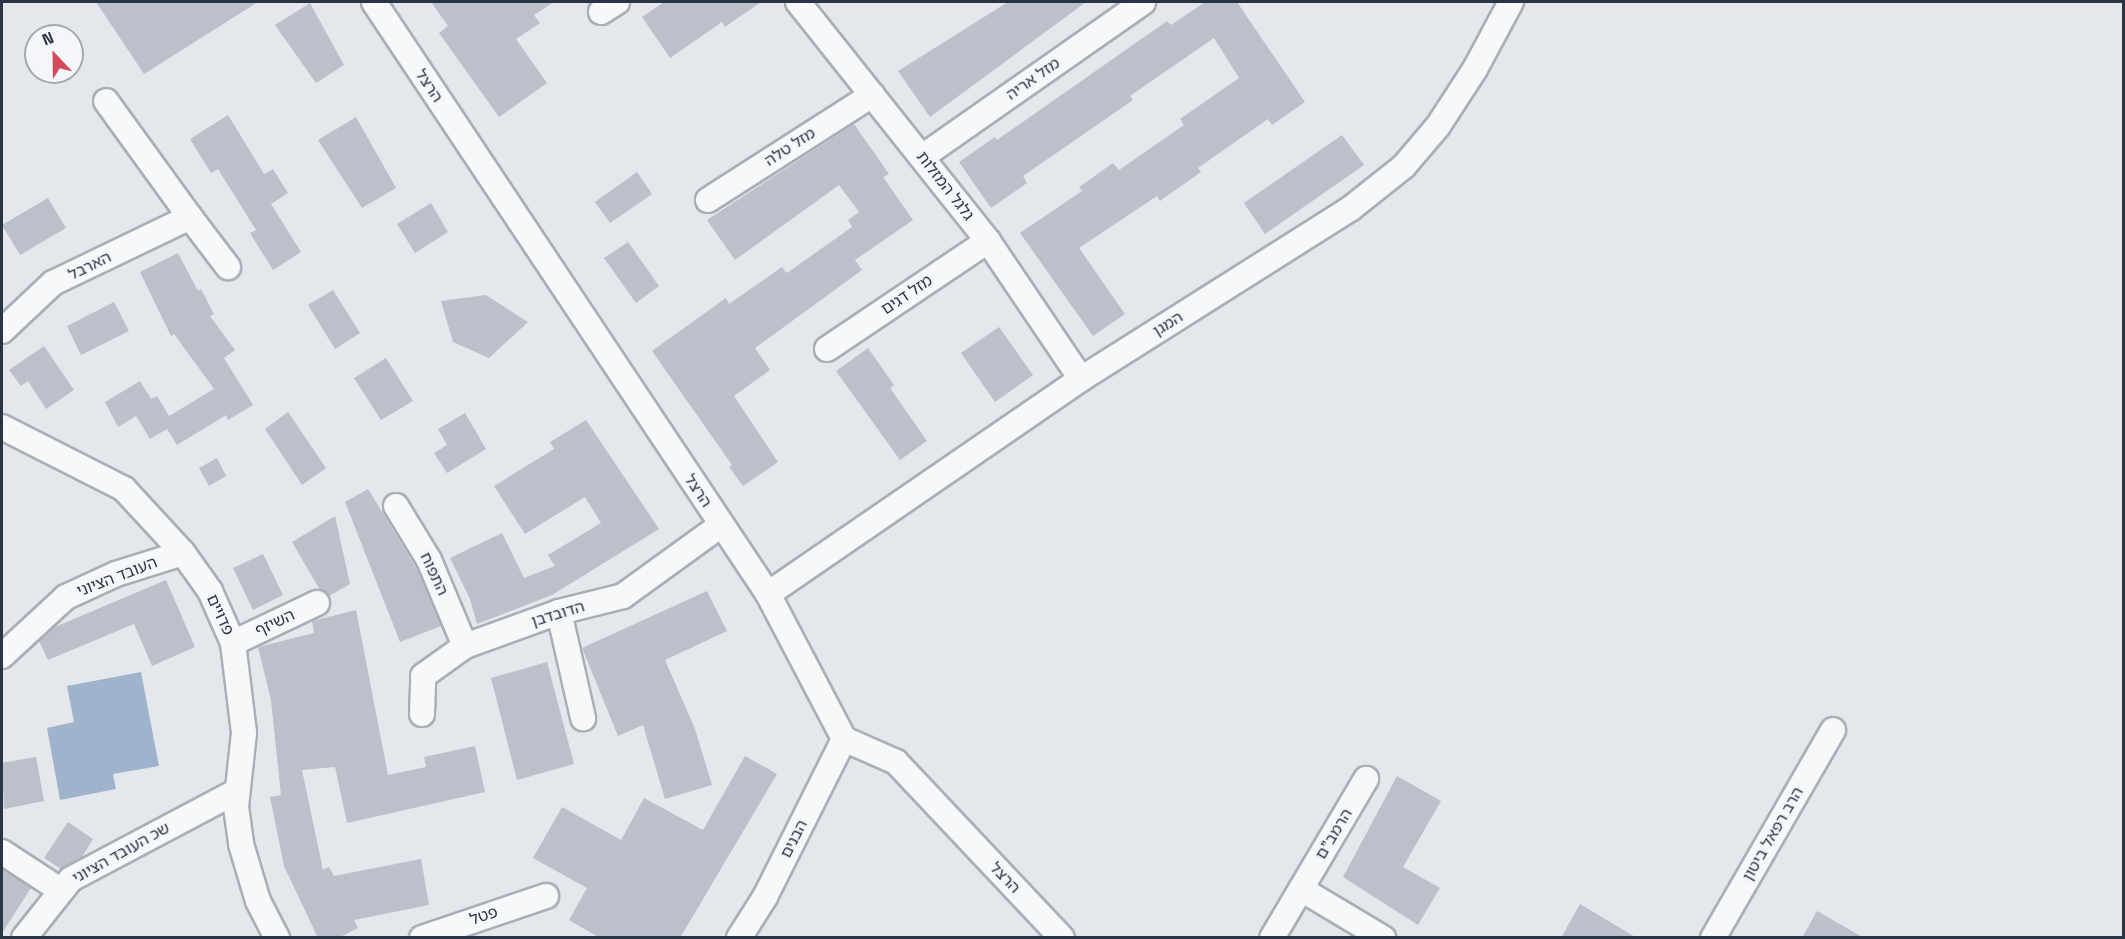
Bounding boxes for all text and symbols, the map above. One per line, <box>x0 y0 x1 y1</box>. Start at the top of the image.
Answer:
north arrow <box>24 24 84 84</box>
text: N <box>39 27 57 50</box>
street label: מזל אריה <box>1002 54 1064 104</box>
street label: הרצל <box>411 66 447 106</box>
street label: מזל טלה <box>761 123 819 171</box>
street label: גלגל המזלות <box>912 148 978 224</box>
street label: הארבל <box>65 247 115 285</box>
street label: מזל דגים <box>878 271 936 319</box>
street label: המגן <box>1149 307 1187 341</box>
street label: הרצל <box>680 471 716 511</box>
street label: התפוח <box>416 549 452 599</box>
street label: העובד הציוני <box>74 553 160 601</box>
street label: פדויים <box>202 591 238 639</box>
street label: הדובדבן <box>529 597 587 631</box>
street label: השיזף <box>252 606 298 640</box>
street label: הרב רפאל ביטון <box>1738 784 1808 884</box>
street label: הרמב"ם <box>1311 805 1357 863</box>
street label: הבנים <box>776 817 812 861</box>
street label: שכ העובד הציוני <box>69 818 173 888</box>
street label: הרצל <box>986 859 1024 897</box>
street label: פטל <box>468 903 500 929</box>

